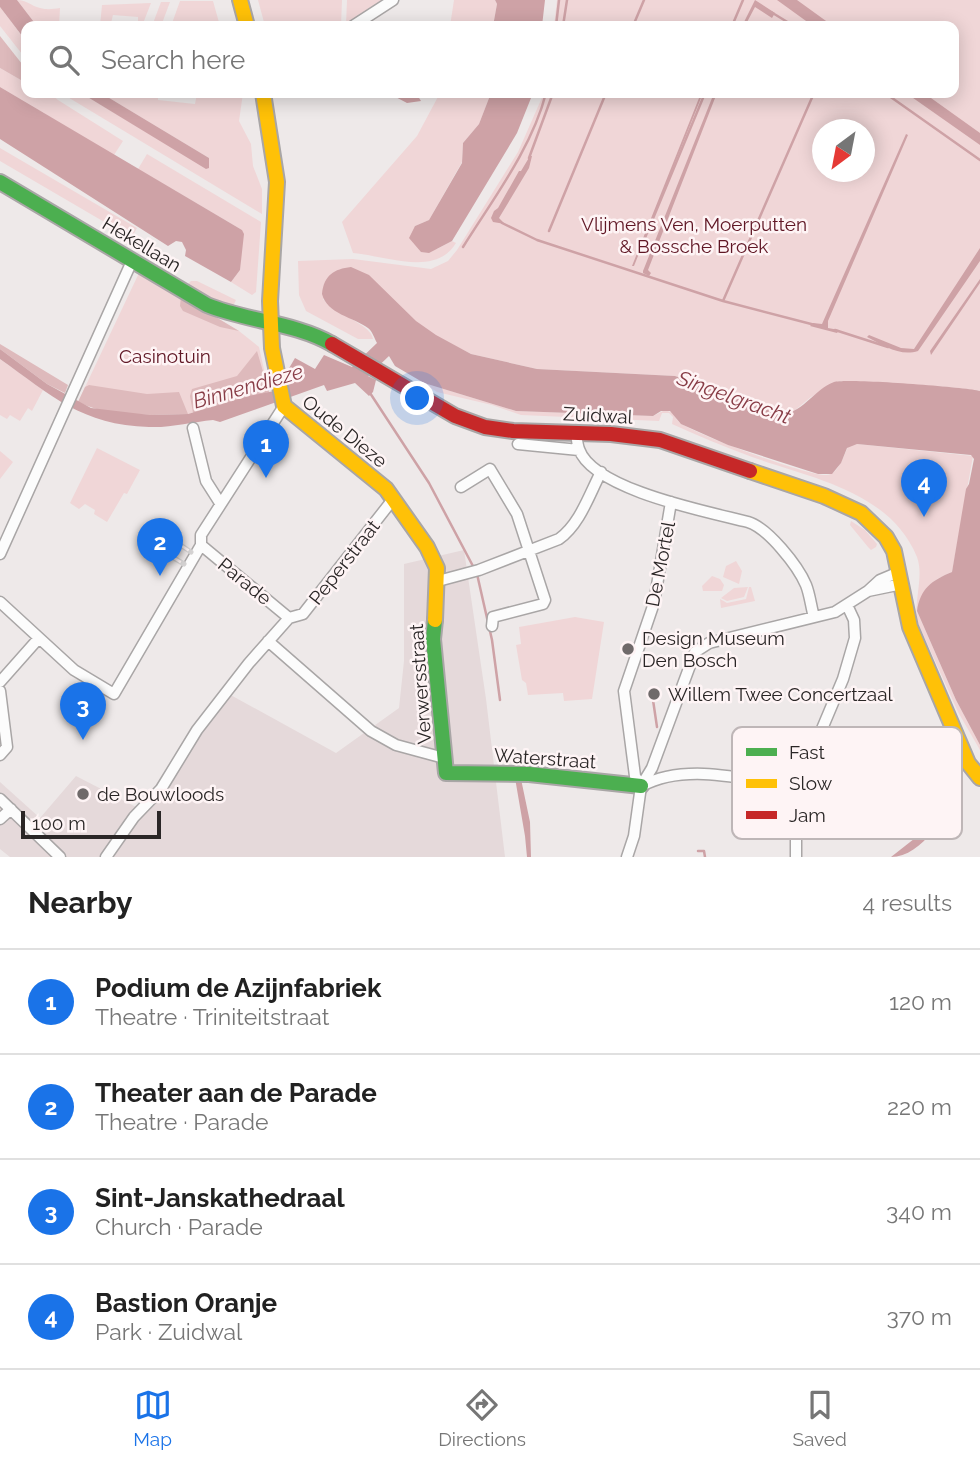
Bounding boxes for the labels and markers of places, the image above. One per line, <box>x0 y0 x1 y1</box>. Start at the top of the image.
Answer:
pin: 1 <box>243 420 289 478</box>
pin: 4 <box>901 459 947 517</box>
pin: 2 <box>137 518 183 576</box>
place label: Design Museum Den Bosch <box>642 627 785 671</box>
marker: Design Museum Den Bosch <box>620 641 636 657</box>
pin: 3 <box>60 682 106 740</box>
place label: Willem Twee Concertzaal <box>668 683 894 705</box>
marker: Willem Twee Concertzaal <box>646 686 662 702</box>
place label: de Bouwloods <box>97 783 224 805</box>
marker: de Bouwloods <box>75 786 91 802</box>

